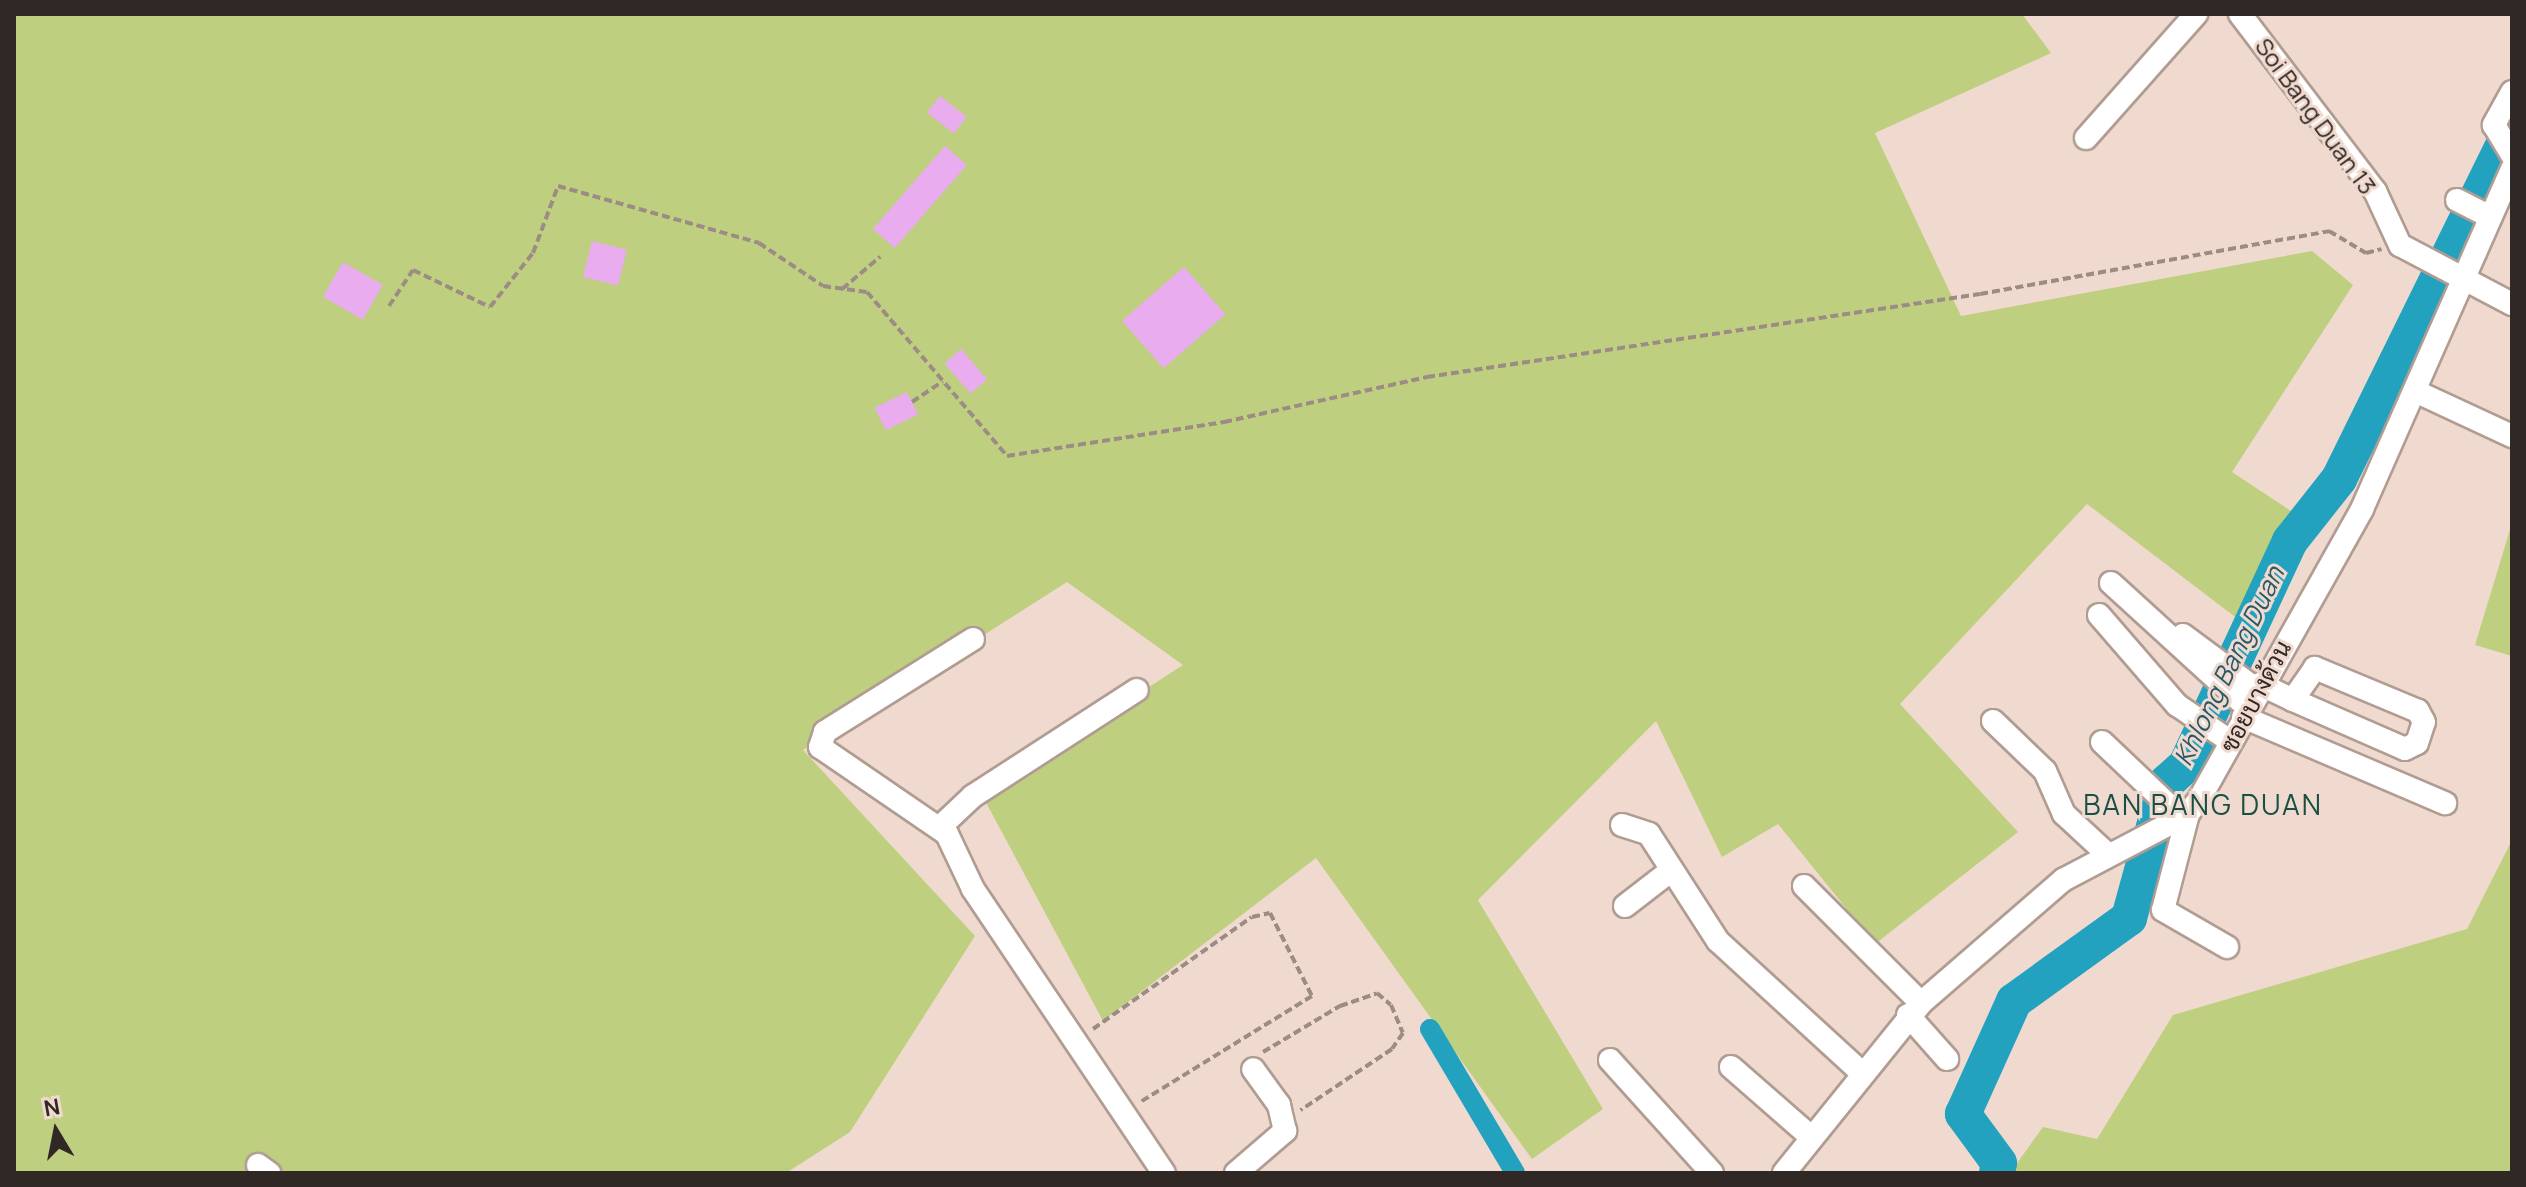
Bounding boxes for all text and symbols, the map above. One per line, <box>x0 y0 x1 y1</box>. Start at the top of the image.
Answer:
street label: Soi Bang Duan 13 <box>2250 32 2382 200</box>
water label: Khlong Bang Duan <box>2167 561 2291 771</box>
street label: ซอยบางด้วน <box>2214 635 2296 757</box>
district label: BAN BANG DUAN <box>2083 787 2323 821</box>
north arrow <box>16 1091 96 1171</box>
text: N <box>41 1091 62 1124</box>

